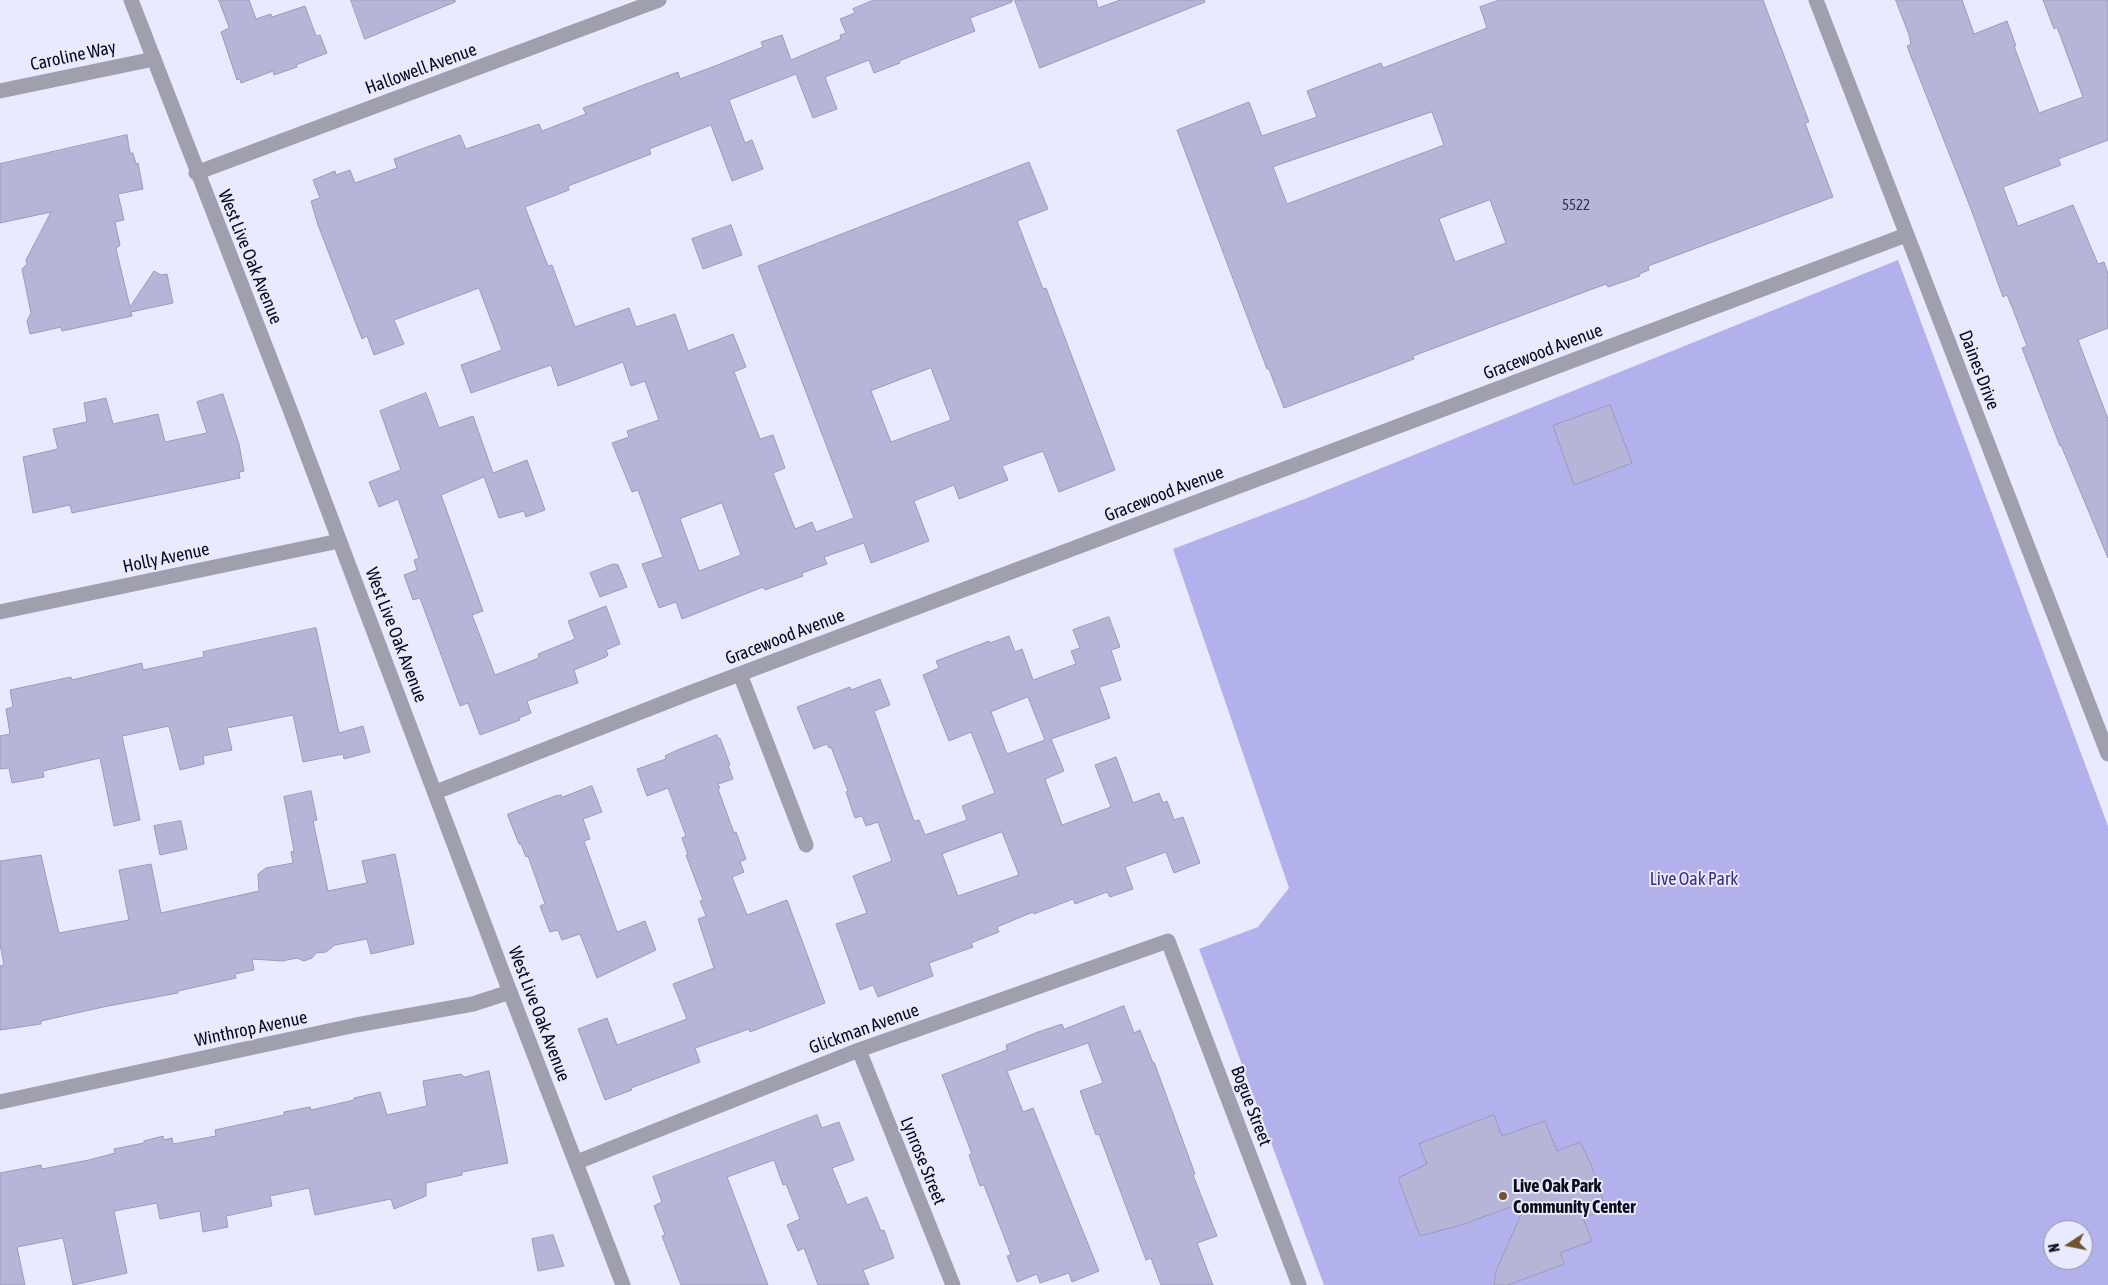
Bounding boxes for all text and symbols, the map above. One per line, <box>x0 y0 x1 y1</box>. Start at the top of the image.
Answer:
street label: Caroline Way <box>28 36 118 76</box>
street label: Hallowell Avenue <box>362 39 480 99</box>
street label: West Live Oak Avenue <box>213 187 287 327</box>
house number: 5522 <box>1562 196 1590 214</box>
street label: Gracewood Avenue <box>1480 319 1606 385</box>
street label: Daines Drive <box>1954 327 2004 413</box>
street label: Gracewood Avenue <box>1101 461 1227 527</box>
street label: Holly Avenue <box>121 538 211 578</box>
street label: West Live Oak Avenue <box>360 564 432 706</box>
street label: Gracewood Avenue <box>722 604 848 670</box>
park label: Live Oak Park <box>1650 868 1738 890</box>
street label: West Live Oak Avenue <box>503 943 575 1085</box>
street label: Glickman Avenue <box>806 999 922 1059</box>
street label: Winthrop Avenue <box>193 1007 309 1051</box>
street label: Bogue Street <box>1226 1063 1276 1149</box>
street label: Lynrose Street <box>896 1114 950 1208</box>
place label: Live Oak Park Community Center <box>1513 1175 1636 1218</box>
marker: Live Oak Park Community Center <box>1497 1190 1509 1202</box>
north arrow <box>2043 1220 2093 1270</box>
text: N <box>2046 1242 2063 1253</box>

